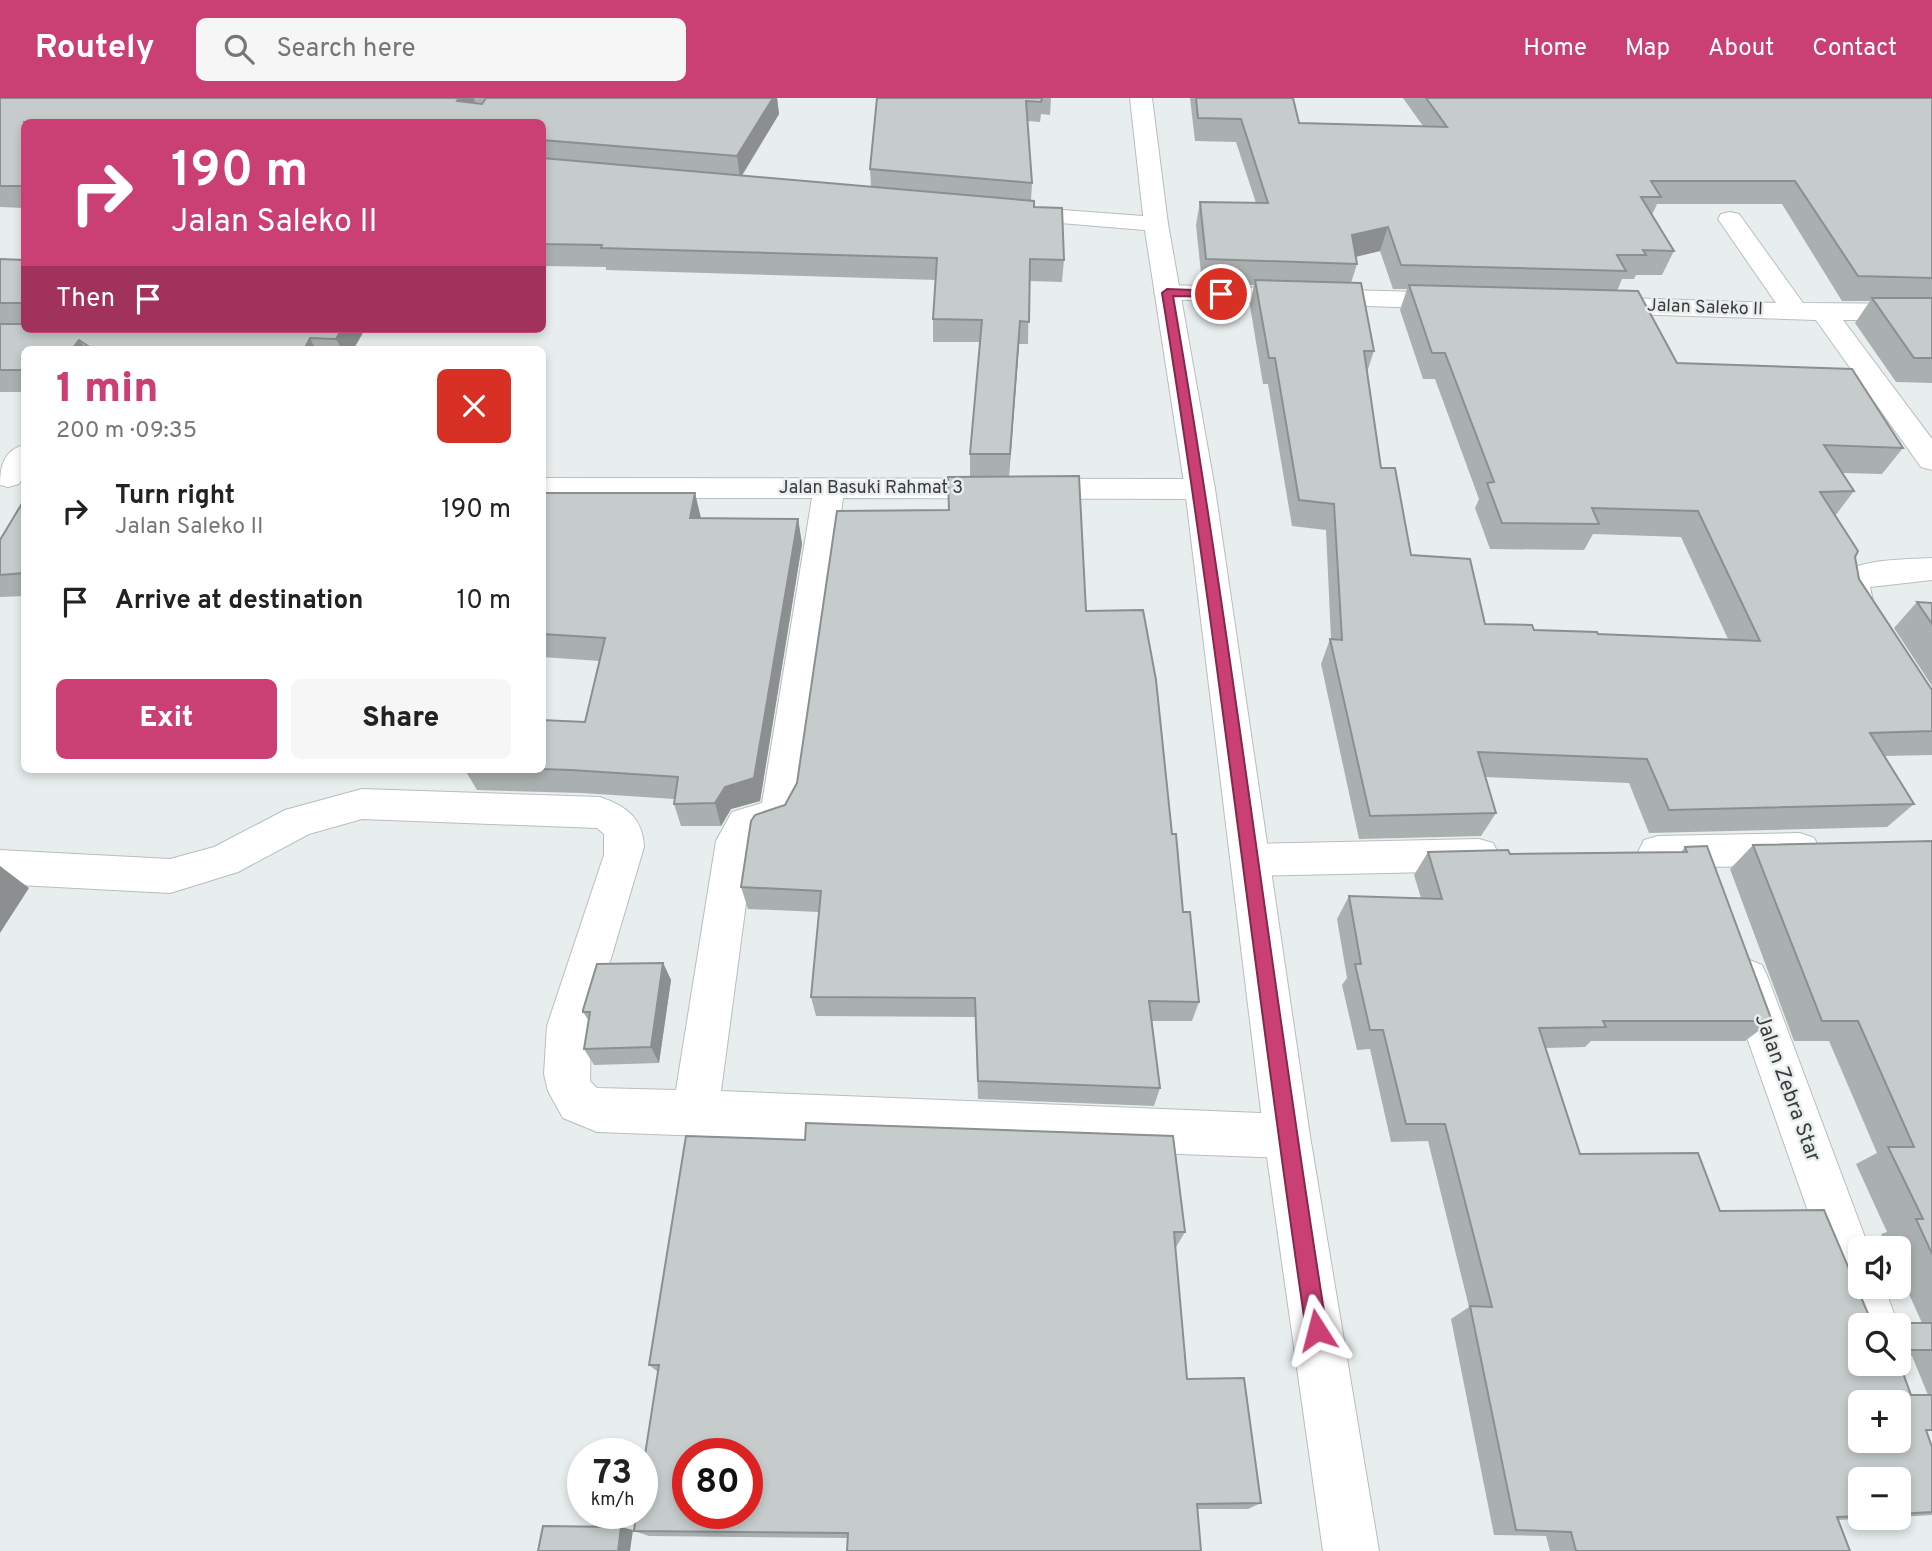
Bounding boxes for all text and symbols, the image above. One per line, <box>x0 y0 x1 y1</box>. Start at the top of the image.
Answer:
search box <box>196 18 686 81</box>
text: Routely <box>35 28 154 70</box>
icon: search <box>220 30 258 68</box>
text: Search here <box>276 33 415 66</box>
text: Home <box>1523 34 1587 64</box>
text: Map <box>1625 34 1670 64</box>
text: About <box>1708 34 1774 64</box>
text: Contact <box>1812 34 1897 64</box>
text: 190 m <box>171 142 308 204</box>
icon: right <box>56 147 147 238</box>
text: Jalan Saleko II <box>171 203 377 243</box>
pin <box>1191 264 1251 324</box>
icon: arrive <box>1202 275 1240 313</box>
icon: arrive <box>129 280 167 318</box>
text: Then <box>56 283 115 316</box>
street label: Jalan Saleko II <box>1647 294 1763 322</box>
text: 1 min <box>56 364 159 417</box>
button: close <box>437 369 511 443</box>
text: 200 m · 09:35 <box>56 417 197 446</box>
street label: Jalan Basuki Rahmat 3 <box>779 477 963 500</box>
text: Turn right <box>115 480 235 513</box>
icon: right <box>56 492 94 530</box>
text: 190 m <box>441 494 511 527</box>
text: Jalan Saleko II <box>115 513 263 542</box>
icon: arrive <box>56 583 94 621</box>
text: Arrive at destination <box>115 585 363 618</box>
text: 10 m <box>456 585 511 618</box>
button: Exit <box>56 679 277 759</box>
button: Share <box>291 679 511 759</box>
street label: Jalan Zebra Star <box>1748 1010 1826 1166</box>
map controls <box>1848 1236 1911 1530</box>
button: sound <box>1848 1236 1911 1299</box>
position arrow <box>1280 1293 1354 1367</box>
button: search <box>1848 1313 1911 1376</box>
button: + <box>1848 1390 1911 1453</box>
speed limit sign: 80 <box>672 1438 763 1529</box>
text: 73 <box>593 1452 632 1496</box>
button: − <box>1848 1467 1911 1530</box>
text: km/h <box>591 1489 634 1512</box>

